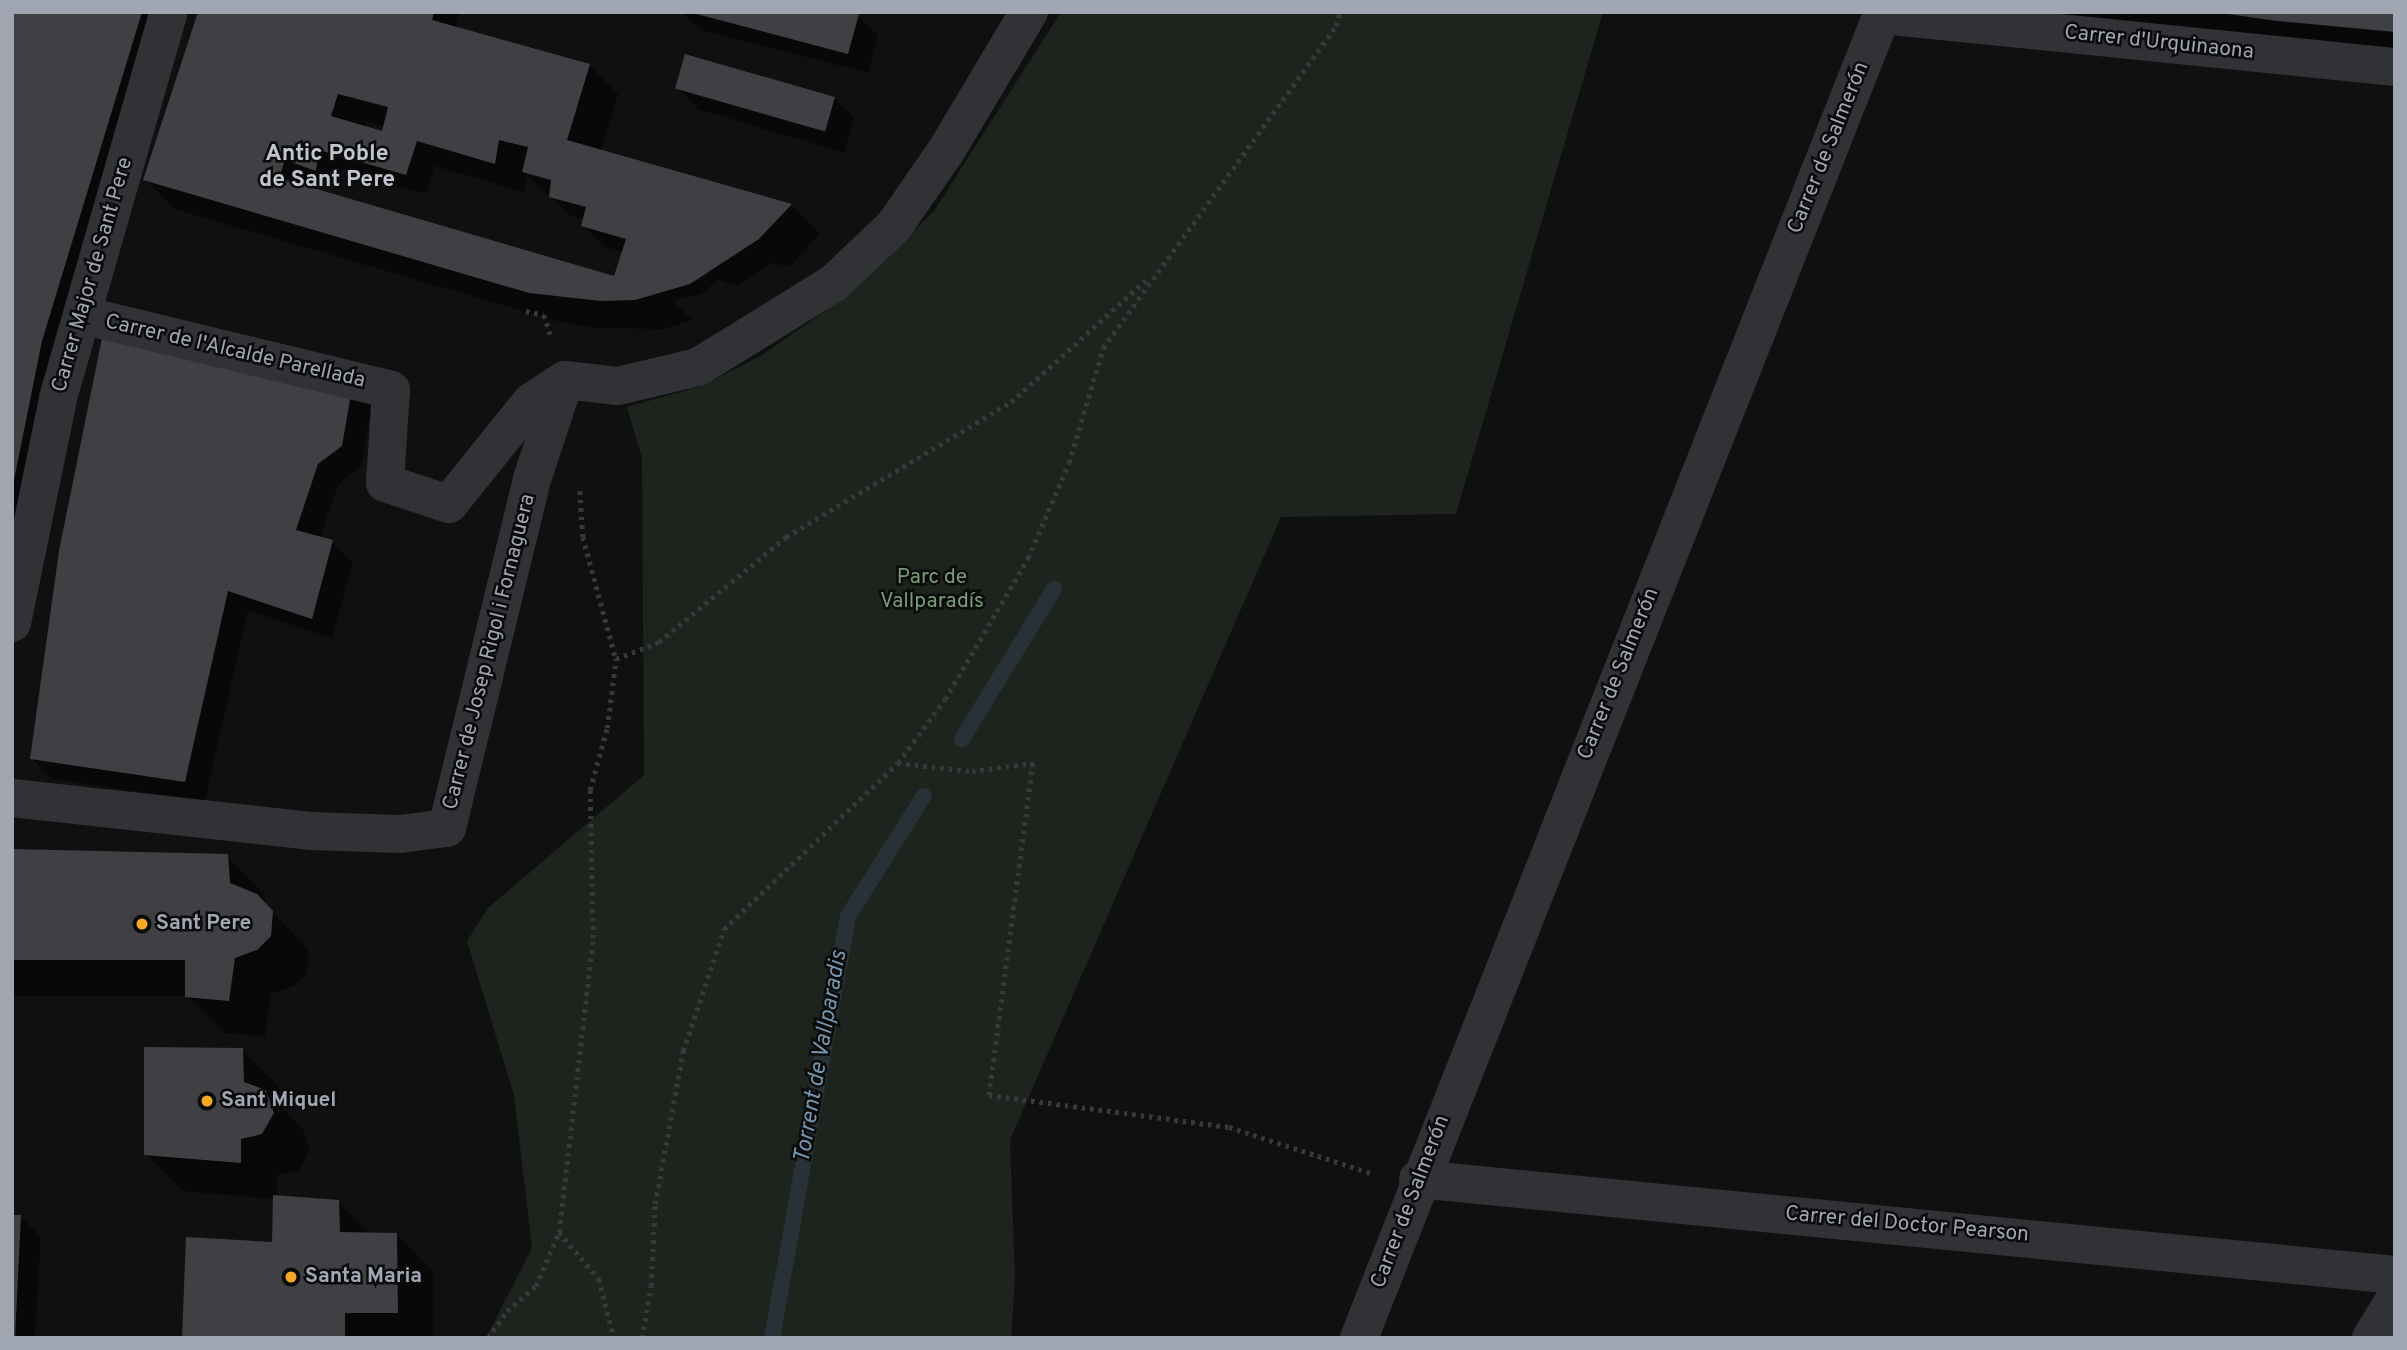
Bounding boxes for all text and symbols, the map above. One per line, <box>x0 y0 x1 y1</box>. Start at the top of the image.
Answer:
street label: Carrer d'Urquinaona <box>2063 21 2255 65</box>
street label: Carrer de Salmerón <box>1783 58 1875 238</box>
district label: Antic Poble de Sant Pere <box>259 141 395 195</box>
street label: Carrer Major de Sant Pere <box>47 155 139 395</box>
street label: Carrer de l'Alcalde Parellada <box>102 310 368 394</box>
street label: Carrer de Josep Rigol i Fornaguera <box>439 491 541 813</box>
park label: Parc de Vallparadís <box>880 565 984 615</box>
street label: Carrer de Salmerón <box>1573 584 1665 764</box>
place label: Sant Pere <box>156 911 251 937</box>
marker: Sant Pere <box>134 916 150 932</box>
water label: Torrent de Vallparadis <box>790 948 854 1166</box>
place label: Sant Miquel <box>221 1088 336 1114</box>
marker: Sant Miquel <box>199 1093 215 1109</box>
street label: Carrer de Salmerón <box>1366 1112 1456 1292</box>
street label: Carrer del Doctor Pearson <box>1784 1202 2030 1248</box>
place label: Santa Maria <box>305 1264 422 1290</box>
marker: Santa Maria <box>283 1269 299 1285</box>

